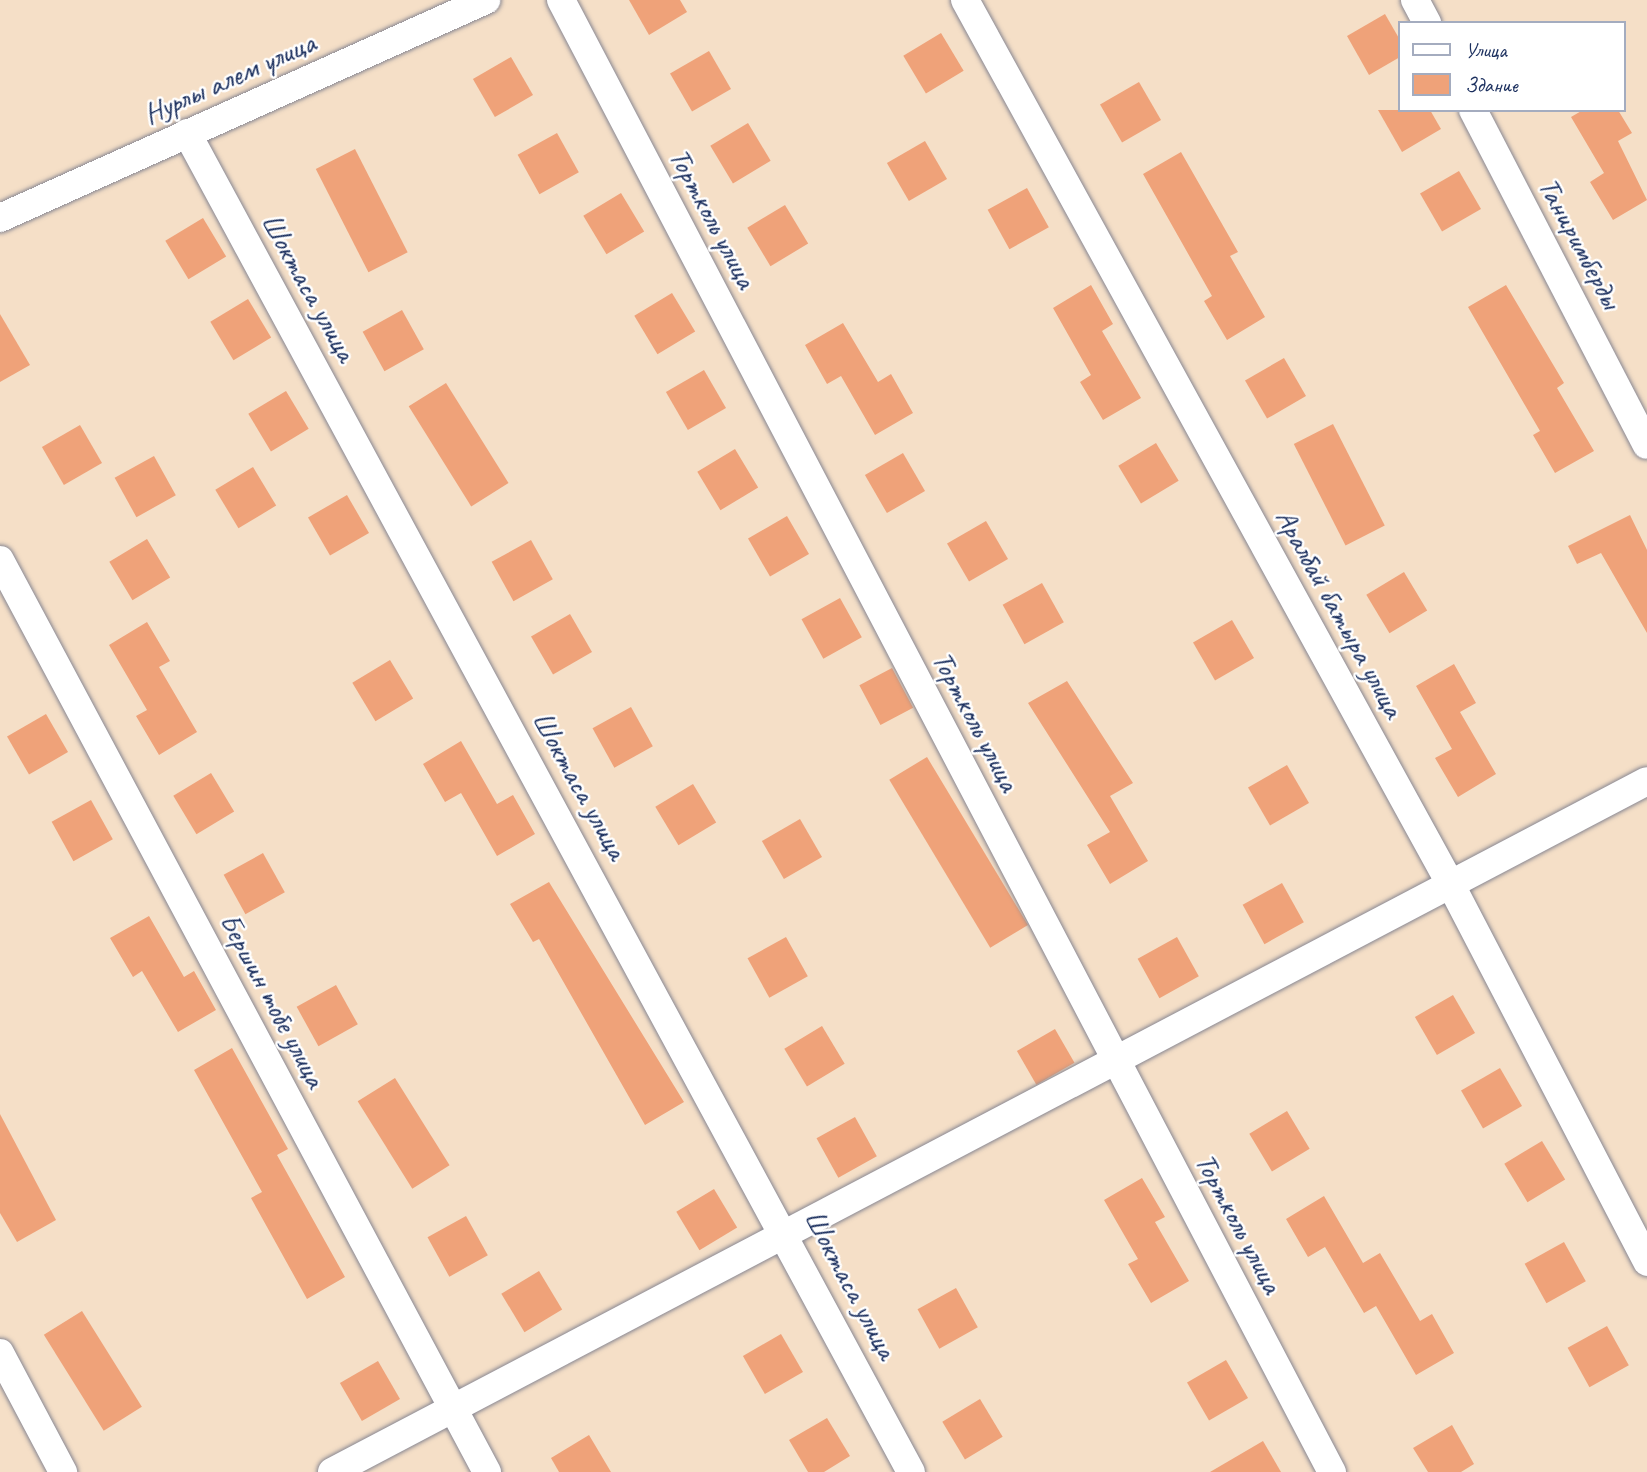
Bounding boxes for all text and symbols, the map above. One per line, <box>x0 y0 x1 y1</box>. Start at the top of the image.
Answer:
legend <box>1398 21 1626 112</box>
street label: Нурлы алем улица <box>137 24 321 132</box>
text: Улица <box>1465 37 1507 63</box>
text: Здание <box>1465 72 1518 98</box>
street label: Тортколь улица <box>661 141 765 295</box>
street label: Таниримберды <box>1530 171 1630 315</box>
street label: Шоктаса улица <box>254 207 364 367</box>
street label: Аралбай батыра улица <box>1267 501 1413 725</box>
street label: Тортколь улица <box>924 644 1028 798</box>
street label: Шоктаса улица <box>525 705 635 865</box>
street label: Бершин тобе улица <box>211 906 335 1094</box>
street label: Тортколь улица <box>1187 1146 1291 1300</box>
street label: Шоктаса улица <box>797 1203 905 1365</box>

